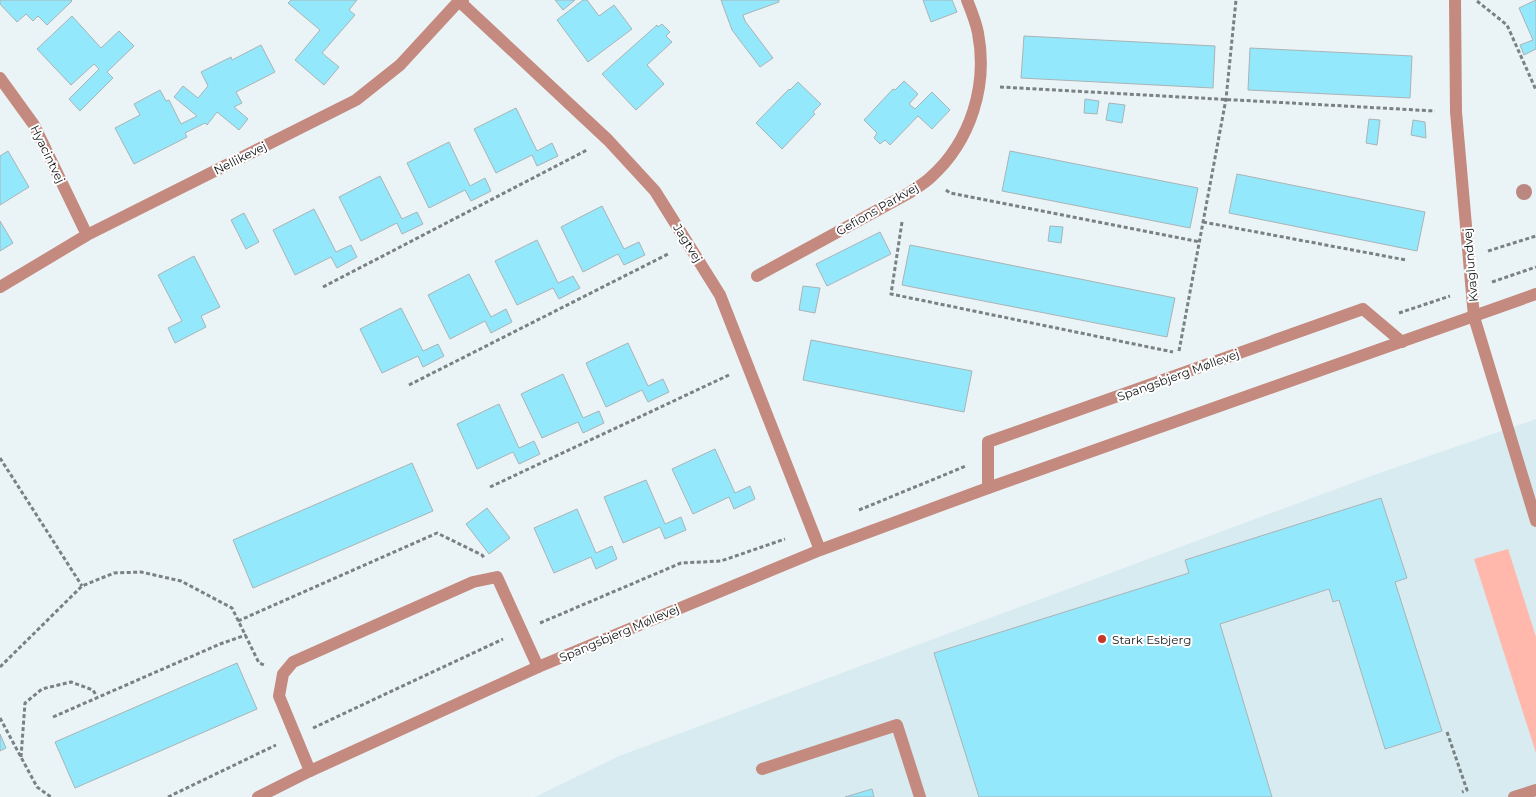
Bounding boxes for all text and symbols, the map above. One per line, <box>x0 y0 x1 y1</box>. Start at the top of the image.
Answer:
street label: Hyacintvej <box>28 123 68 185</box>
street label: Nellikevej <box>211 138 269 178</box>
street label: Gefions Parkvej <box>833 179 921 239</box>
street label: Jagtvej <box>670 220 706 265</box>
street label: Kvaglundvej <box>1459 227 1481 303</box>
street label: Spangsbjerg Møllevej <box>1115 346 1241 404</box>
street label: Spangsbjerg Møllevej <box>557 601 681 665</box>
place label: Stark Esbjerg <box>1112 632 1191 647</box>
marker: Stark Esbjerg <box>1096 633 1108 645</box>

